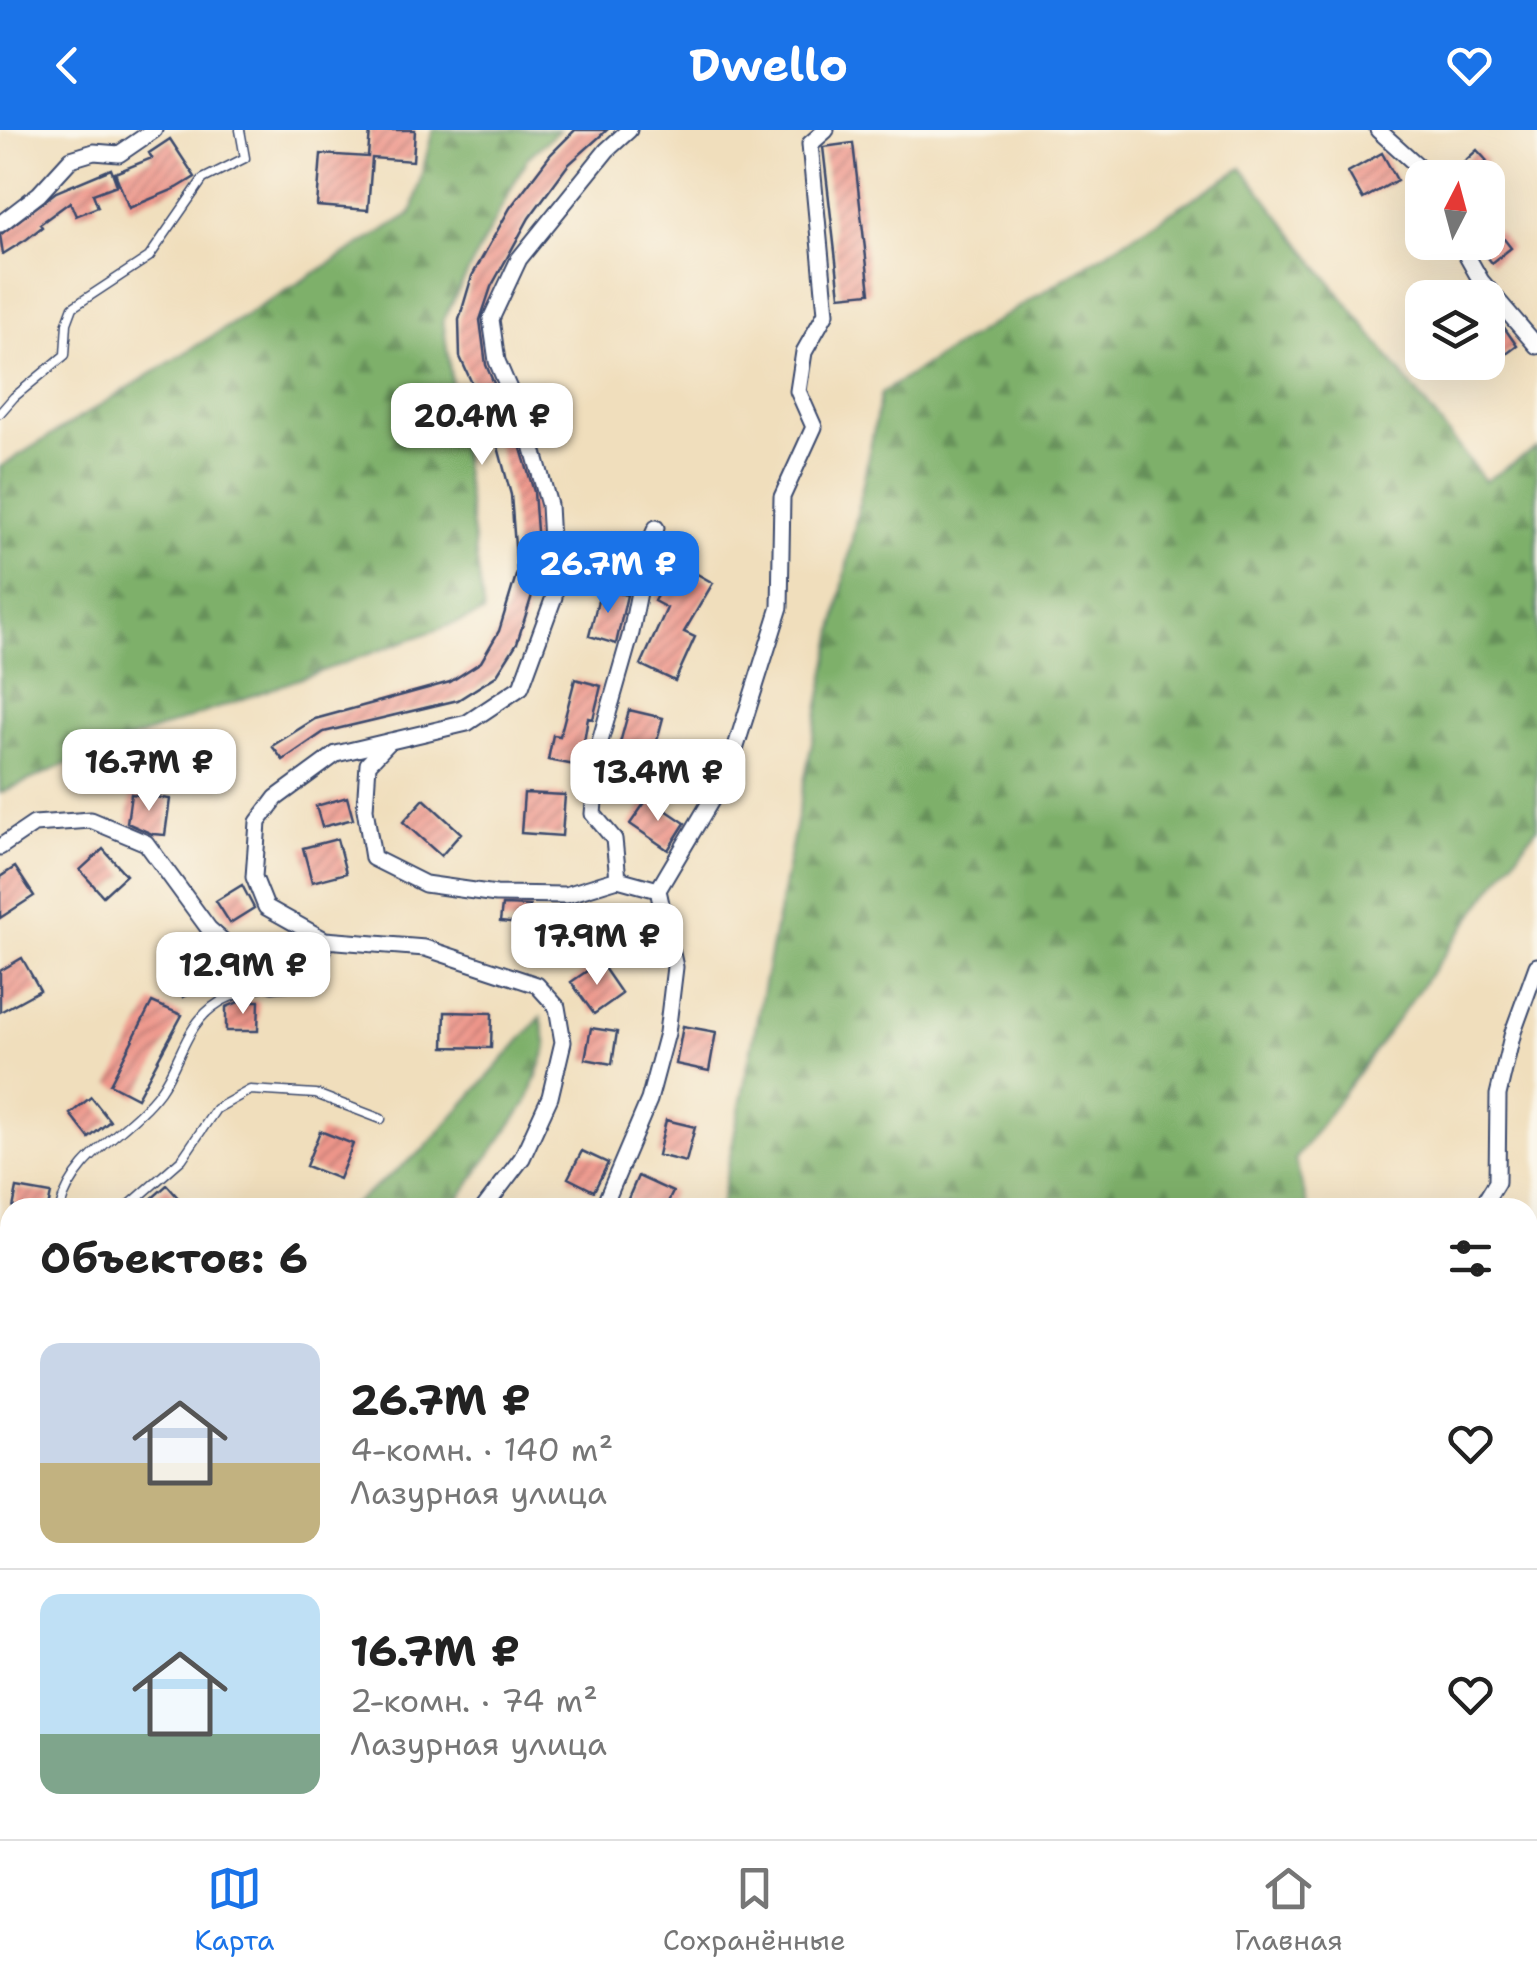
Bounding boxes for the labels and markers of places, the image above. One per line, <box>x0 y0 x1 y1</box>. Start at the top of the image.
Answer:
pin: 20.4M ₽ <box>390 383 574 468</box>
pin: 26.7M ₽ <box>516 531 700 616</box>
pin: 16.7M ₽ <box>57 729 241 814</box>
pin: 13.4M ₽ <box>566 739 750 824</box>
pin: 17.9M ₽ <box>505 903 689 988</box>
pin: 12.9M ₽ <box>151 932 335 1017</box>

